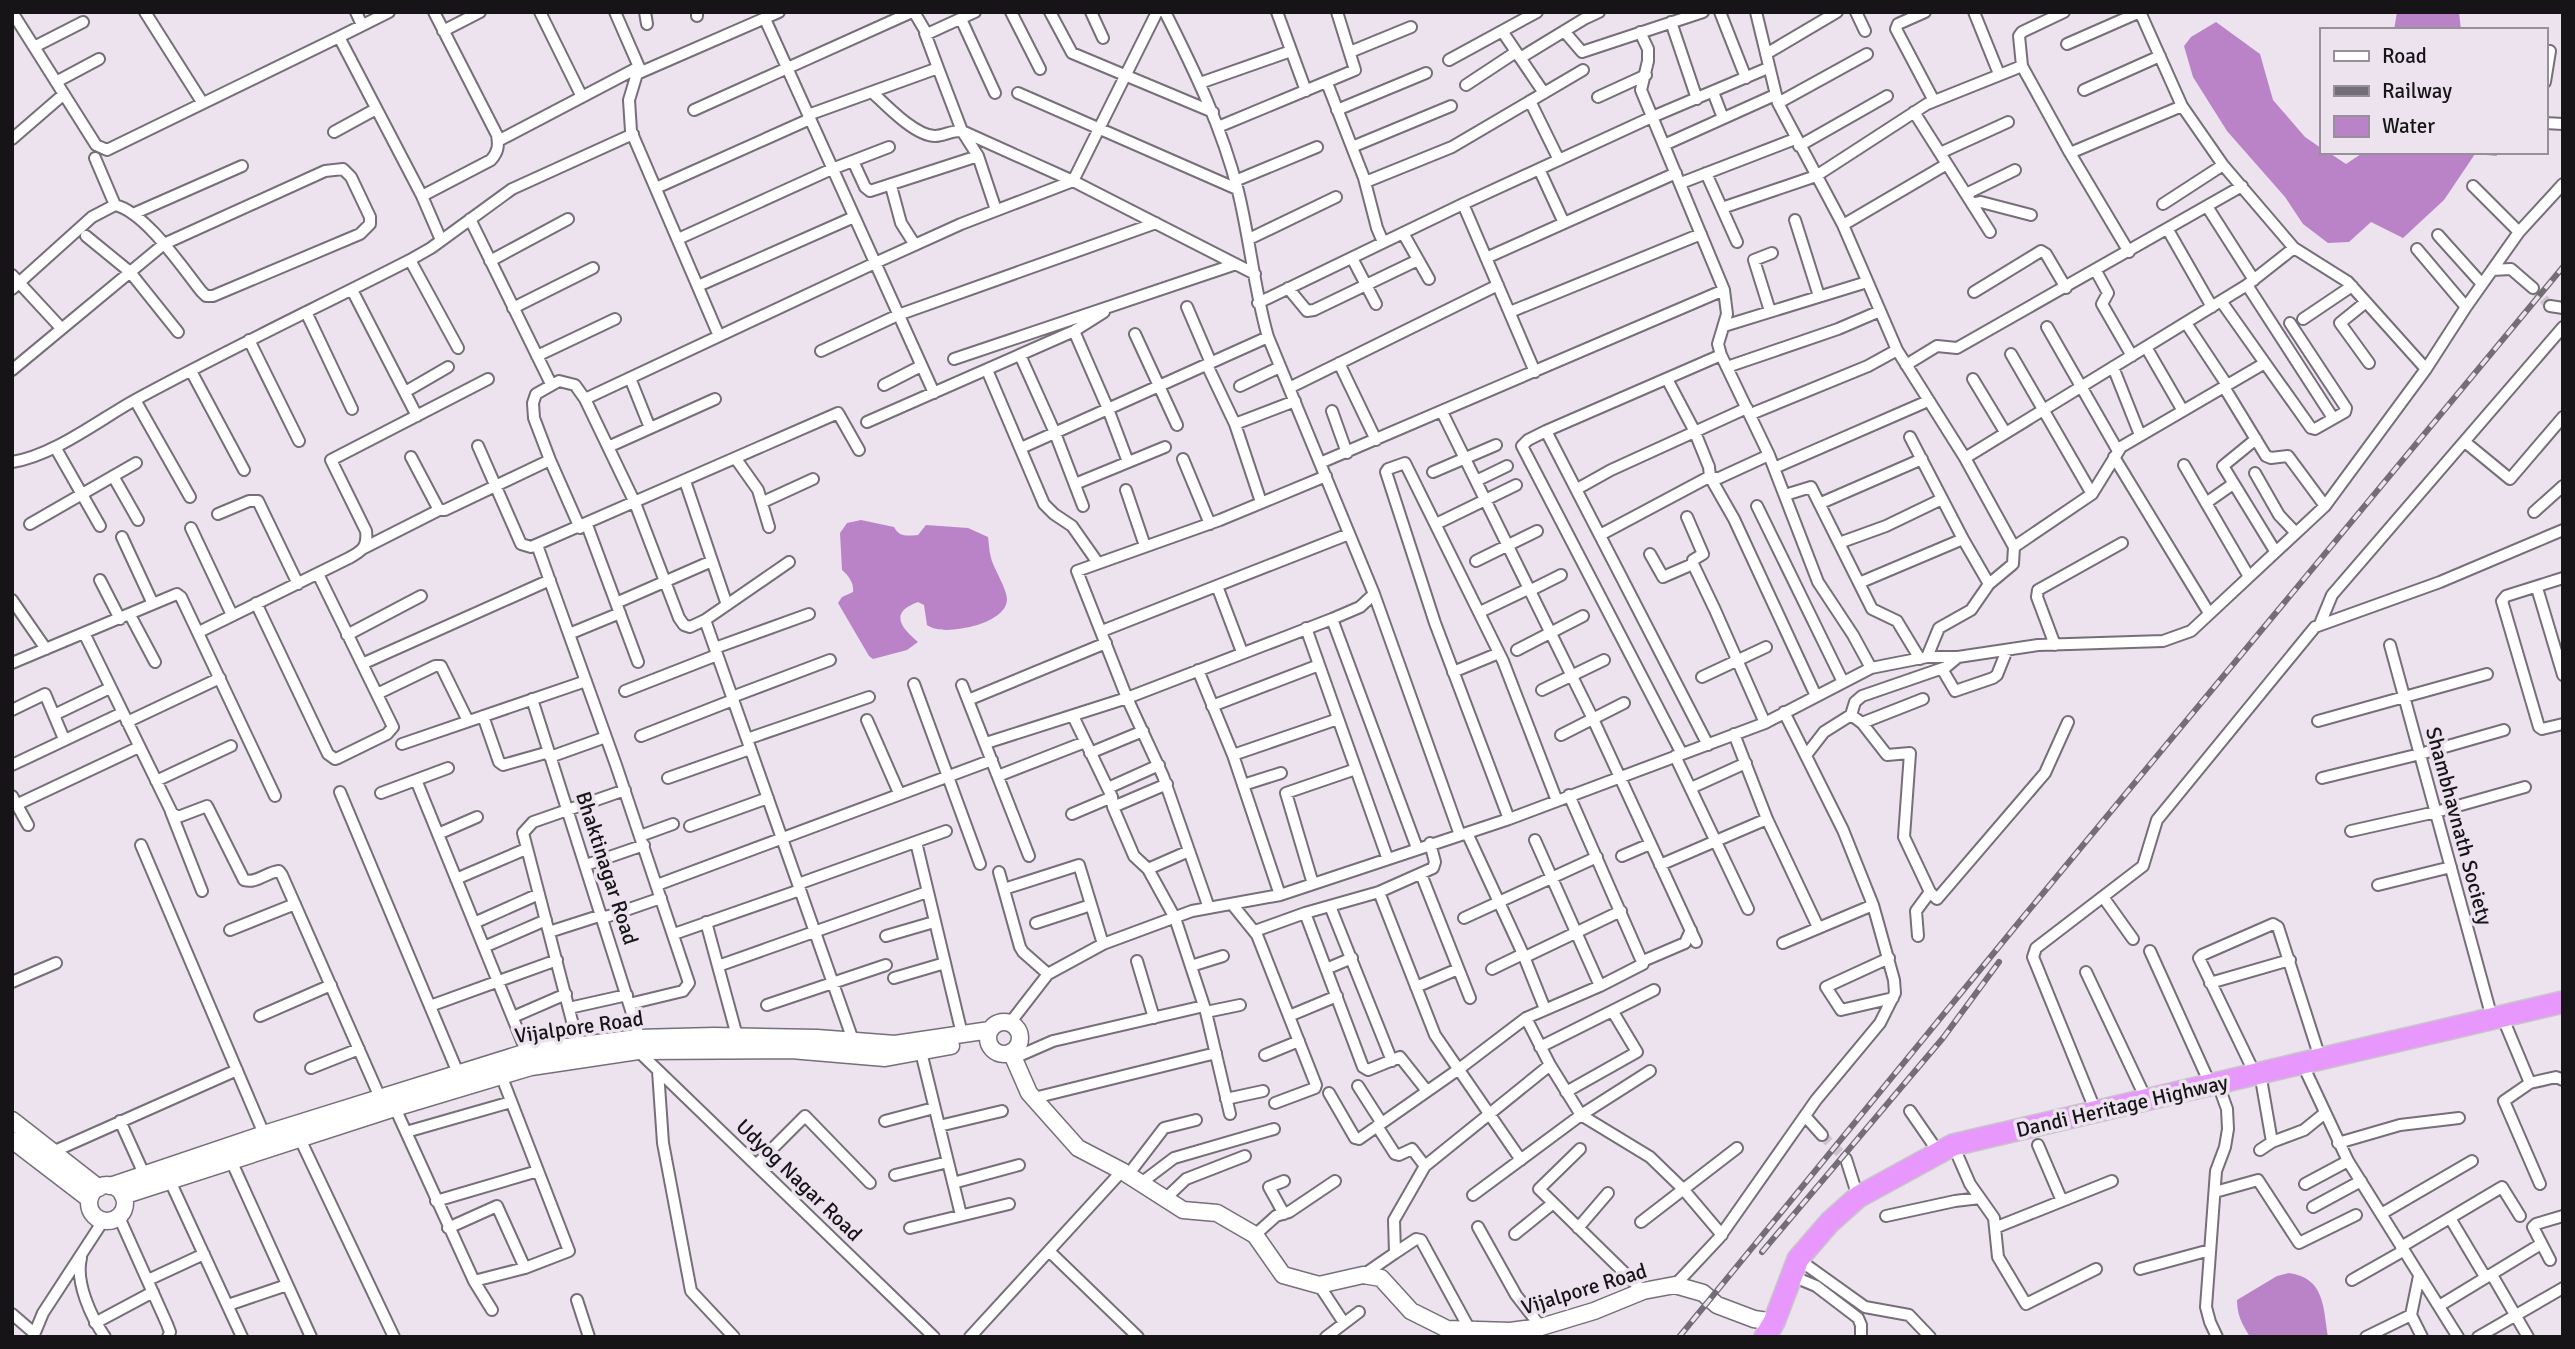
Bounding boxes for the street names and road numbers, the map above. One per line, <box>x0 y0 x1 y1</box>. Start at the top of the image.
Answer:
street label: Shambhavnath Society <box>2420 724 2498 928</box>
street label: Bhaktinagar Road <box>570 788 644 948</box>
street label: Vijalpore Road <box>513 1005 645 1049</box>
street label: Dandi Heritage Highway <box>2014 1069 2231 1143</box>
street label: Udyog Nagar Road <box>731 1113 867 1247</box>
street label: Vijalpore Road <box>1518 1258 1650 1320</box>

